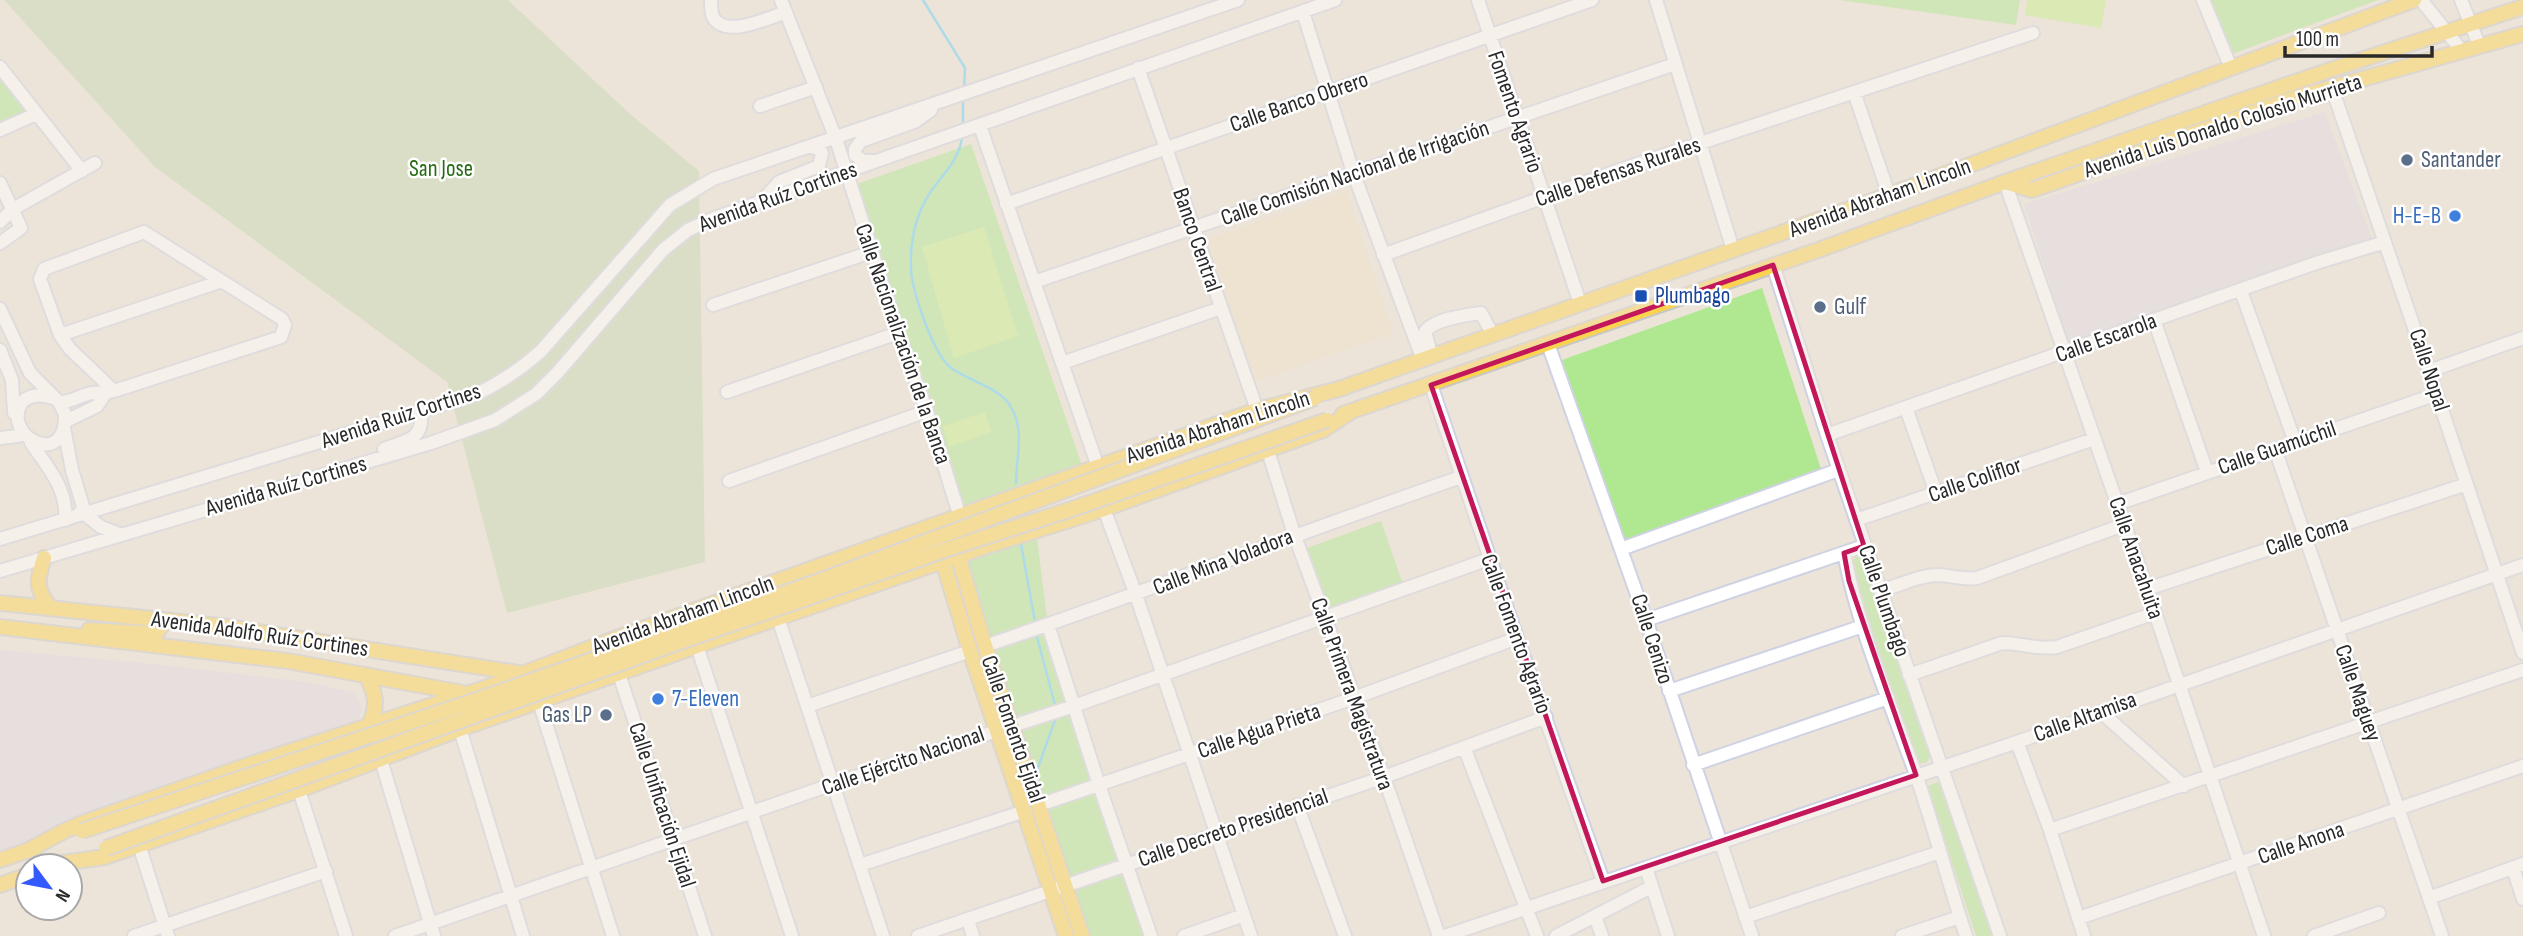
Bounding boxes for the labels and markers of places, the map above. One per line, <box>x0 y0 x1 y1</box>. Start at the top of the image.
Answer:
place label: Santander <box>2421 146 2501 174</box>
marker: Santander <box>2399 152 2415 168</box>
place label: H-E-B <box>2393 202 2441 230</box>
marker: H-E-B <box>2447 208 2463 224</box>
place label: Plumbago <box>1655 282 1730 310</box>
marker: Plumbago <box>1633 288 1649 304</box>
place label: Gulf <box>1834 293 1866 321</box>
marker: Gulf <box>1812 299 1828 315</box>
place label: 7-Eleven <box>672 685 739 713</box>
marker: 7-Eleven <box>650 691 666 707</box>
place label: Gas LP <box>542 701 592 729</box>
marker: Gas LP <box>598 707 614 723</box>

